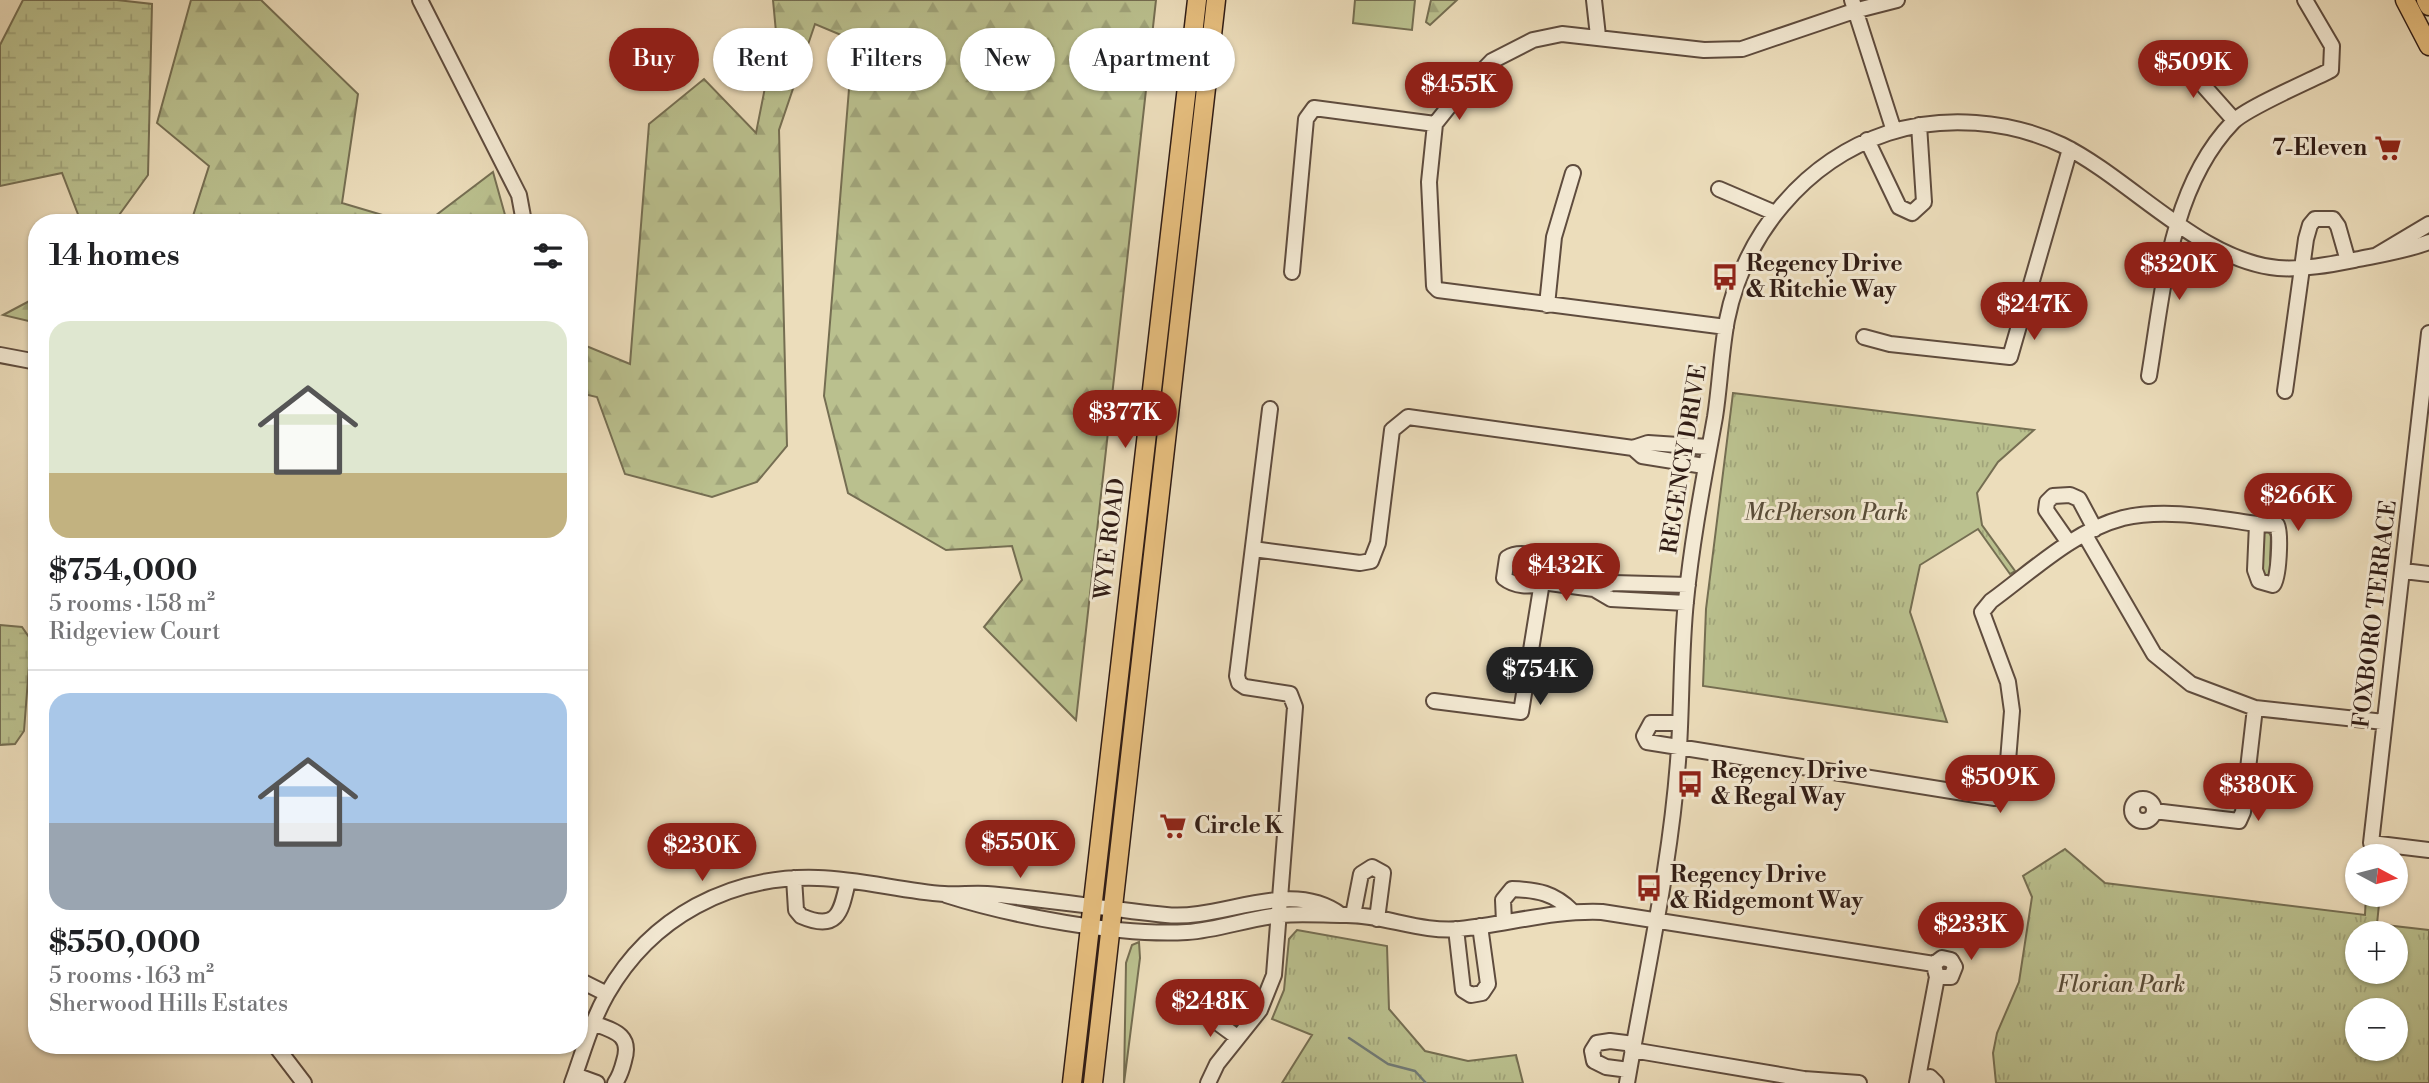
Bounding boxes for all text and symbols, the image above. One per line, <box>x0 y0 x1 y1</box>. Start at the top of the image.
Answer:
chip: Buy <box>609 28 699 91</box>
chip: Rent <box>713 28 813 91</box>
chip: Filters <box>827 28 946 91</box>
chip: New <box>960 28 1055 91</box>
chip: Apartment <box>1069 28 1235 91</box>
pin: $509K <box>2144 41 2242 100</box>
text: $509K <box>2154 49 2232 77</box>
pin: $455K <box>1410 62 1508 122</box>
text: $455K <box>1421 71 1497 99</box>
supermarket icon: 7-Eleven <box>2373 133 2403 163</box>
place label: 7-Eleven <box>2272 134 2367 162</box>
text: 14 homes <box>49 237 180 275</box>
icon: filters <box>529 237 567 275</box>
pin: $320K <box>2130 243 2228 302</box>
place label: Regency Drive & Ritchie Way <box>1746 250 1903 304</box>
text: $320K <box>2140 251 2218 279</box>
bus stop icon: Regency Drive & Ritchie Way <box>1710 262 1740 292</box>
pin: $247K <box>1985 282 2083 342</box>
text: $247K <box>1997 291 2071 319</box>
street label: REGENCY DRIVE <box>1655 362 1713 556</box>
icon: home <box>245 367 371 493</box>
pin: $377K <box>1076 391 1174 450</box>
text: $377K <box>1089 399 1161 427</box>
pin: $266K <box>2249 474 2347 533</box>
street label: WYE ROAD <box>1089 476 1131 603</box>
text: $266K <box>2260 482 2336 510</box>
street label: FOXBORO TERRACE <box>2347 498 2403 730</box>
park label: McPherson Park <box>1744 499 1908 527</box>
pin: $432K <box>1517 544 1615 603</box>
text: $754,000 <box>49 552 198 590</box>
text: $432K <box>1528 552 1604 580</box>
text: 5 rooms · 158 m² <box>49 590 215 618</box>
text: Ridgeview Court <box>49 618 220 646</box>
pin: $754K <box>1491 648 1589 707</box>
text: $754K <box>1502 656 1578 684</box>
icon: home <box>245 739 371 865</box>
pin: $509K <box>1951 756 2049 815</box>
place label: Regency Drive & Regal Way <box>1711 757 1868 811</box>
text: $509K <box>1961 764 2039 792</box>
pin: $380K <box>2209 764 2307 823</box>
bus stop icon: Regency Drive & Regal Way <box>1675 769 1705 799</box>
text: $380K <box>2219 772 2297 800</box>
supermarket icon: Circle K <box>1158 811 1188 841</box>
place label: Circle K <box>1194 812 1284 840</box>
pin: $550K <box>971 820 1069 880</box>
pin: $230K <box>653 824 751 883</box>
text: $550K <box>981 829 1059 857</box>
text: $230K <box>663 832 741 860</box>
north arrow <box>2345 844 2408 906</box>
map controls <box>2345 844 2408 1061</box>
place label: Regency Drive & Ridgemont Way <box>1670 861 1864 915</box>
bus stop icon: Regency Drive & Ridgemont Way <box>1634 873 1664 903</box>
pin: $233K <box>1922 902 2020 962</box>
text: $233K <box>1934 911 2008 939</box>
button: + <box>2345 921 2408 984</box>
text: $550,000 <box>49 924 201 962</box>
text: 5 rooms · 163 m² <box>49 962 214 990</box>
park label: Florian Park <box>2057 971 2185 999</box>
pin: $248K <box>1161 979 1259 1039</box>
text: $248K <box>1172 988 1248 1016</box>
text: Sherwood Hills Estates <box>49 990 288 1018</box>
button: − <box>2345 998 2408 1061</box>

